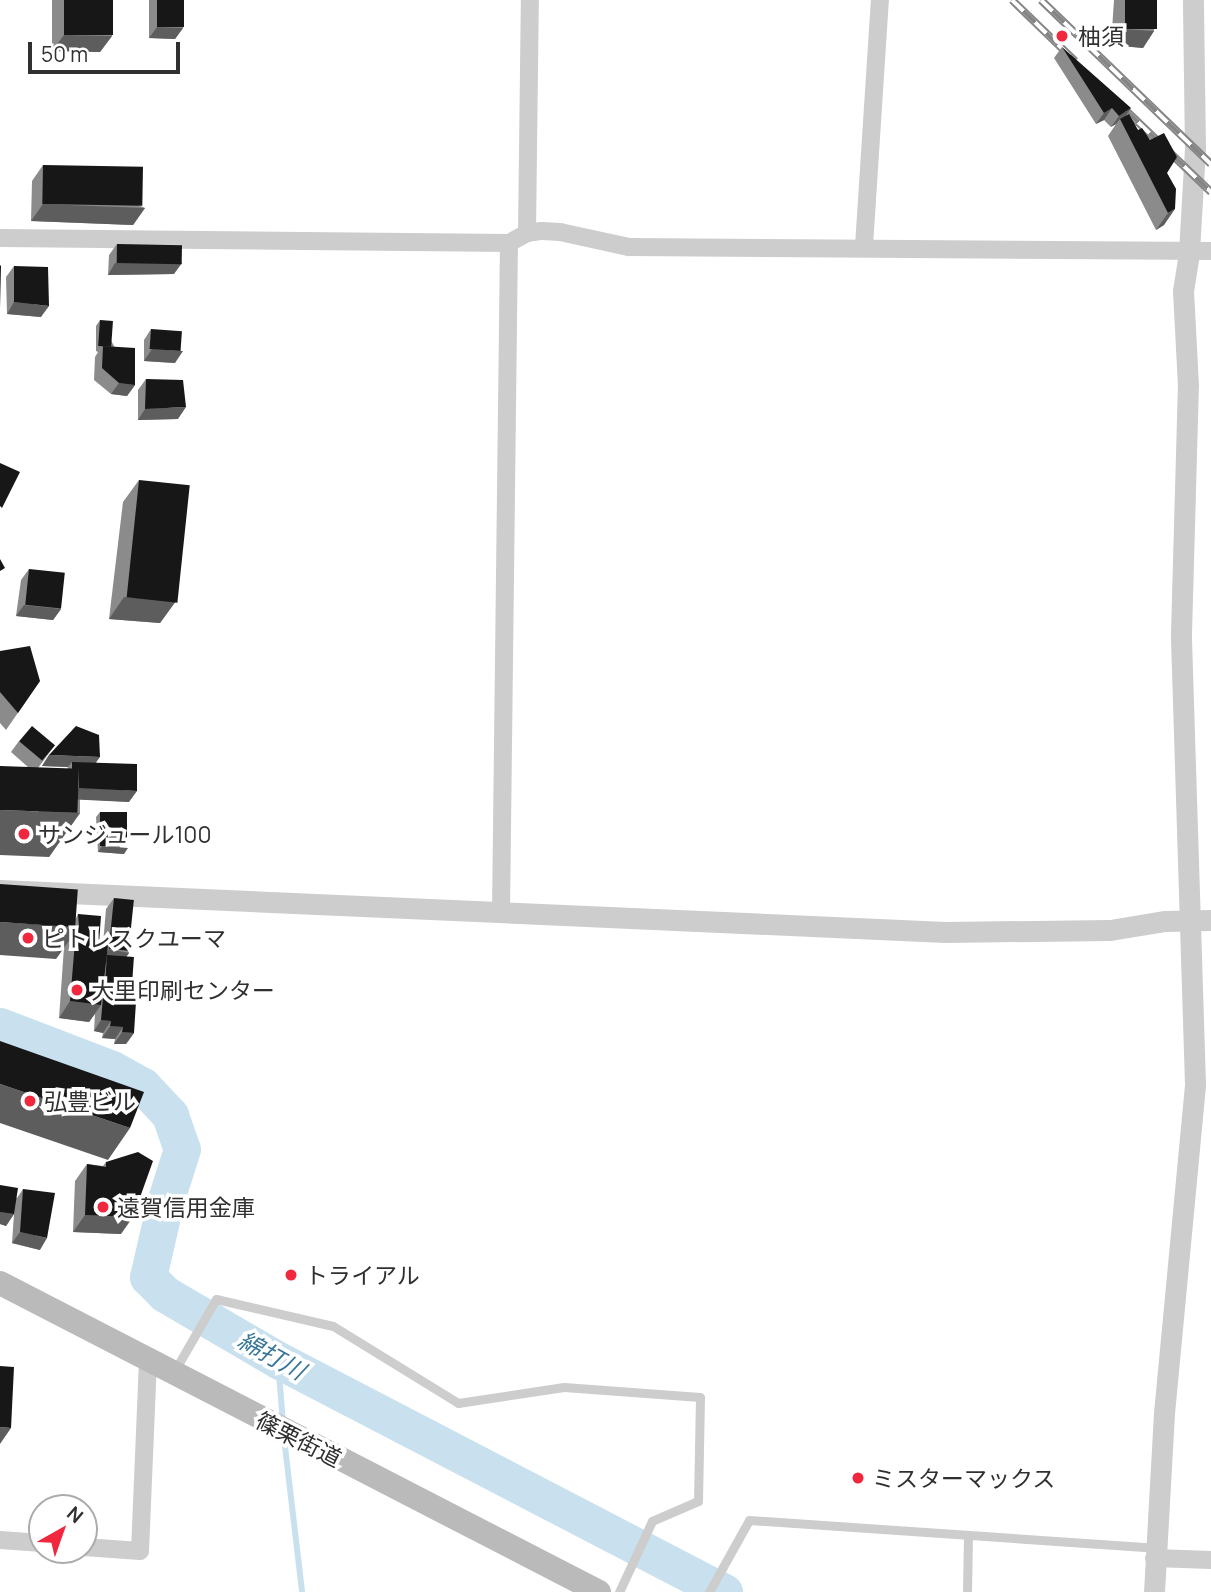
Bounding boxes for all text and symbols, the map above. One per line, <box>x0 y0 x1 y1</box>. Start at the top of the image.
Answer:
place label: 柚須 <box>1078 22 1124 50</box>
marker: 柚須 <box>1052 26 1072 46</box>
scale bar <box>32 28 184 72</box>
text: 50 m <box>41 40 88 68</box>
place label: サンジュール100 <box>38 820 213 848</box>
marker: サンジュール100 <box>16 826 32 842</box>
place label: ピトレスクユーマ <box>42 924 226 952</box>
marker: ピトレスクユーマ <box>20 930 36 946</box>
place label: 大里印刷センター <box>91 976 275 1004</box>
marker: 大里印刷センター <box>69 982 85 998</box>
place label: 弘豊ビル <box>44 1087 136 1115</box>
marker: 弘豊ビル <box>22 1093 38 1109</box>
place label: 遠賀信用金庫 <box>117 1193 255 1221</box>
marker: 遠賀信用金庫 <box>95 1199 111 1215</box>
place label: トライアル <box>305 1261 420 1289</box>
marker: トライアル <box>283 1267 299 1283</box>
water label: 綿打川 <box>234 1325 310 1385</box>
street label: 篠栗街道 <box>252 1406 346 1472</box>
place label: ミスターマックス <box>872 1464 1056 1492</box>
marker: ミスターマックス <box>850 1470 866 1486</box>
north arrow <box>28 1494 98 1564</box>
text: N <box>62 1500 89 1529</box>

